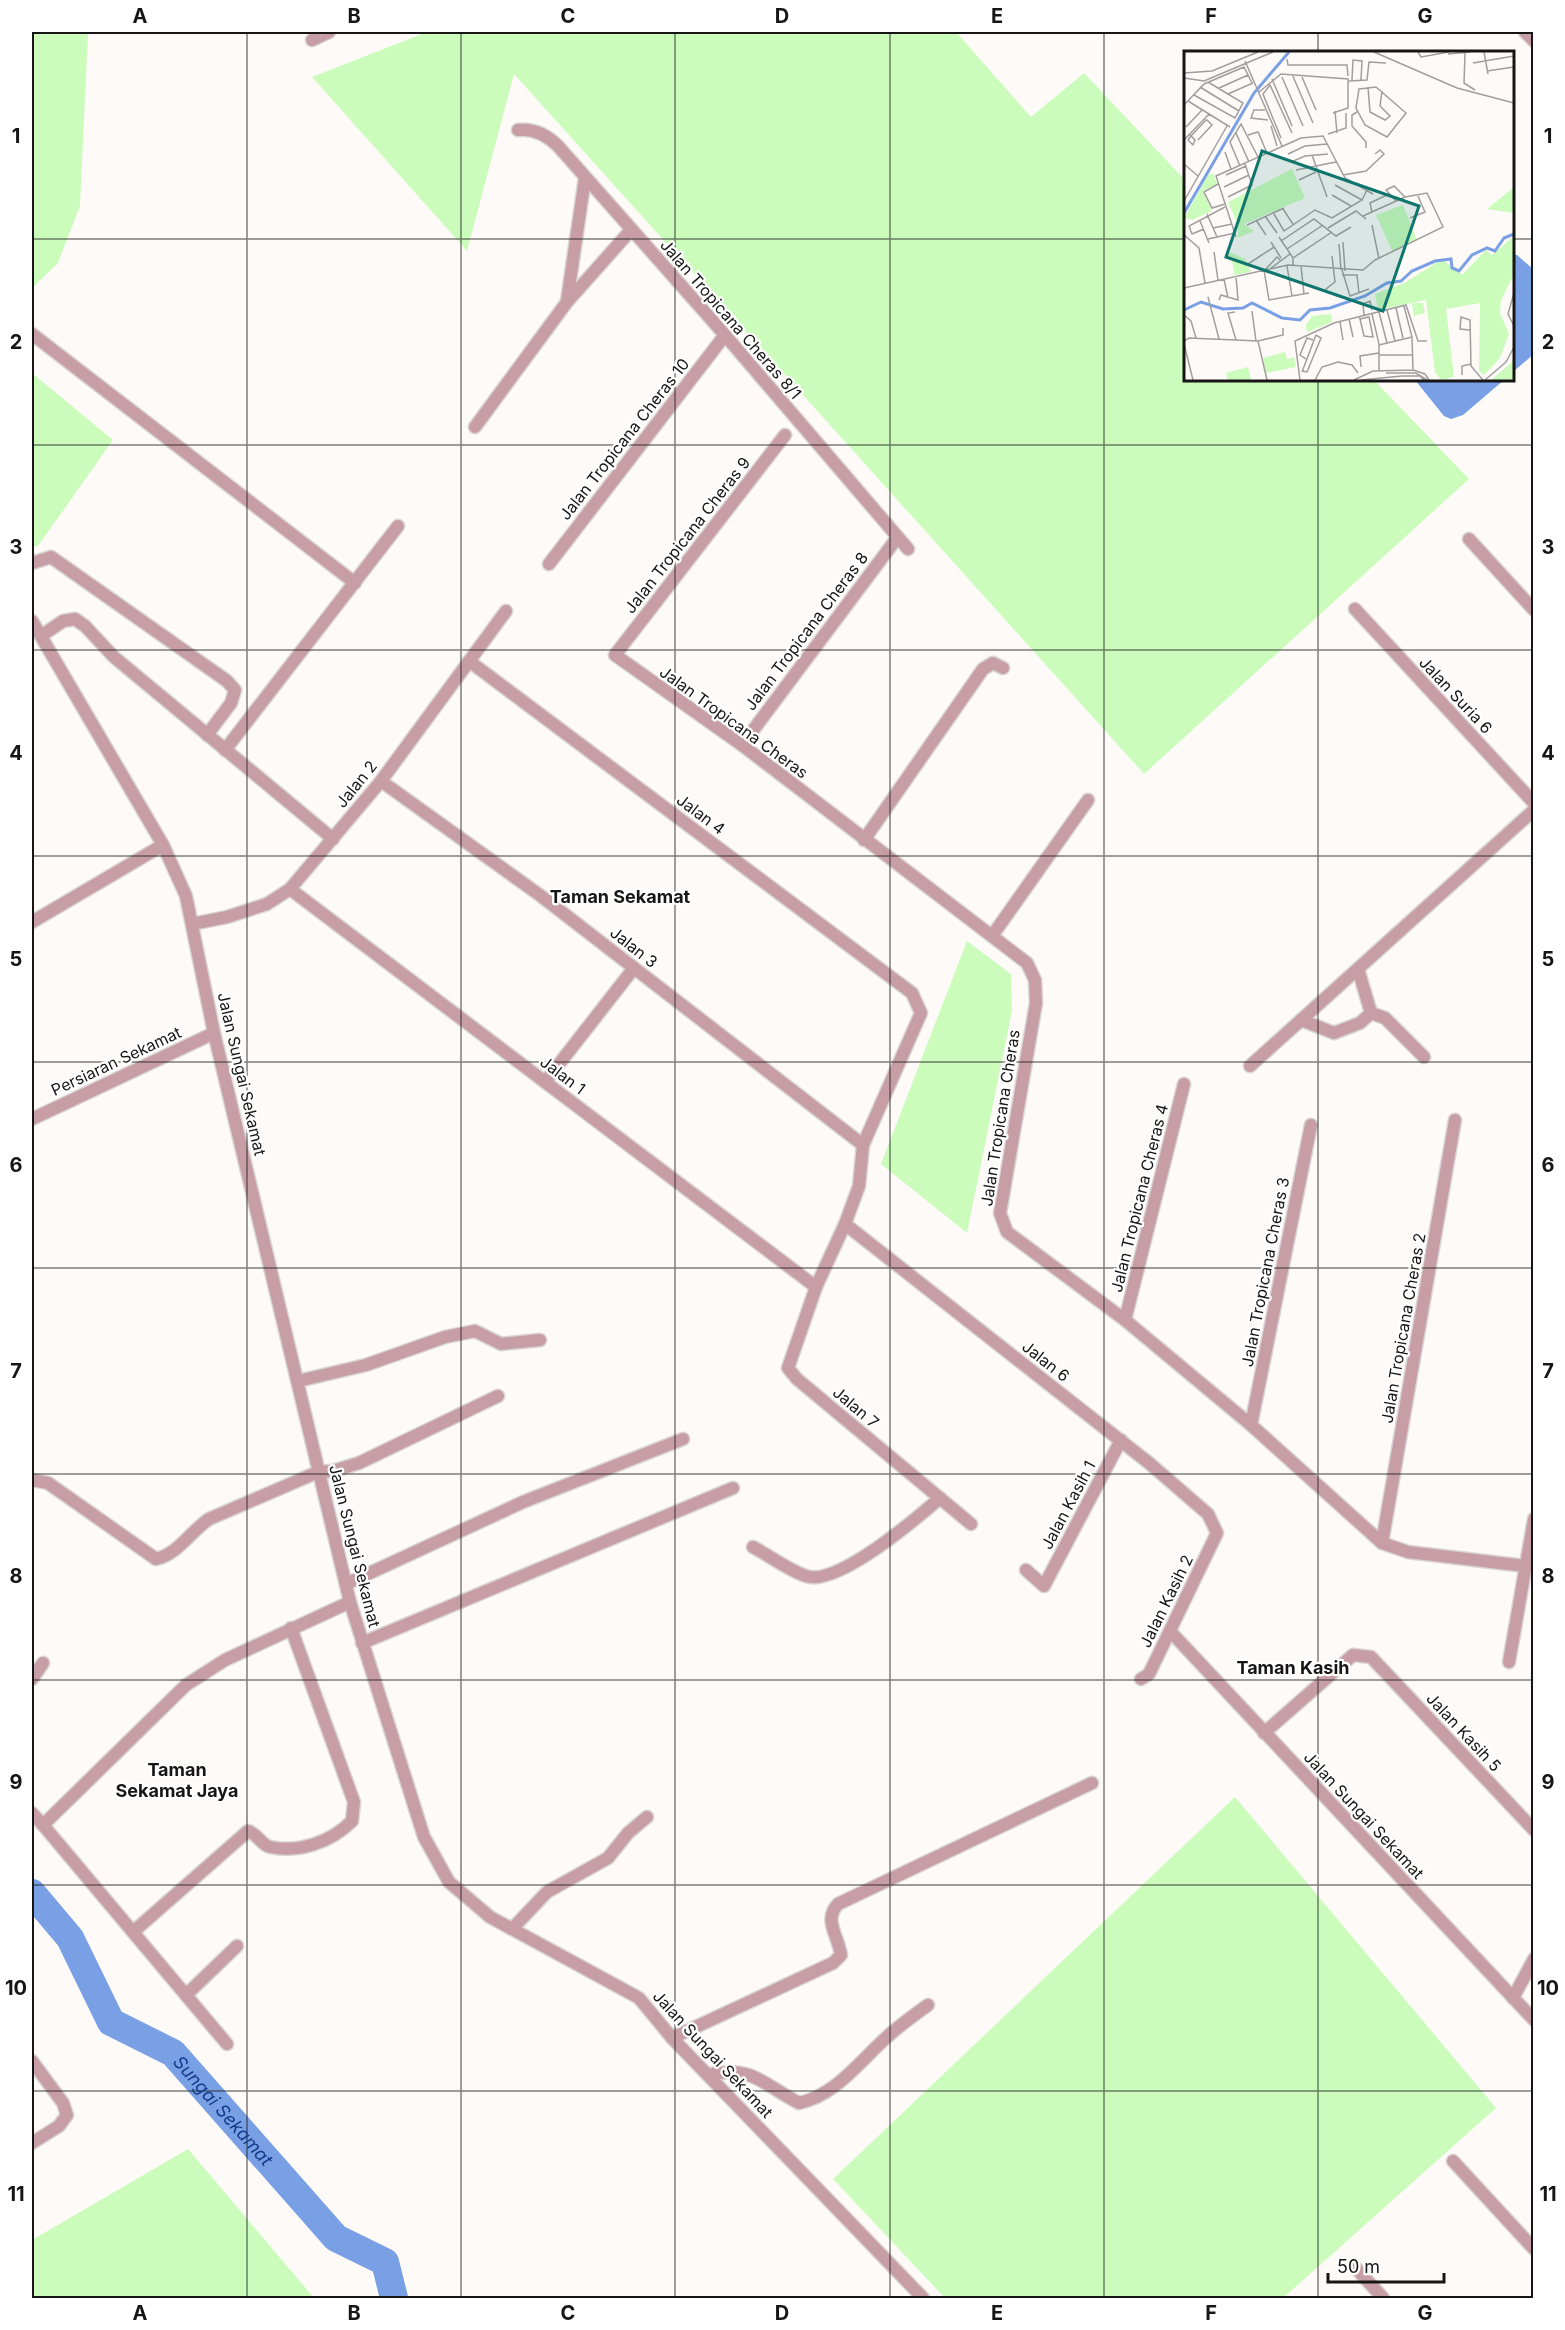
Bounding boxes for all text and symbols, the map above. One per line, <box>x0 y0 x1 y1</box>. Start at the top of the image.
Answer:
text: A <box>133 4 148 28</box>
text: B <box>347 4 361 28</box>
text: C <box>561 4 575 28</box>
text: D <box>775 4 789 28</box>
text: E <box>991 4 1003 28</box>
text: F <box>1205 4 1217 28</box>
text: G <box>1417 4 1433 28</box>
inset map <box>1184 51 1514 381</box>
text: 1 <box>12 124 20 148</box>
text: 1 <box>1544 124 1552 148</box>
street label: Jalan Tropicana Cheras 8/1 <box>656 235 806 403</box>
text: 2 <box>10 330 22 354</box>
text: 2 <box>1542 330 1554 354</box>
street label: Jalan Tropicana Cheras 10 <box>555 354 693 524</box>
street label: Jalan Tropicana Cheras 9 <box>620 453 754 617</box>
text: 3 <box>10 535 22 559</box>
text: 3 <box>1542 535 1554 559</box>
street label: Jalan Tropicana Cheras 8 <box>740 548 872 714</box>
street label: Jalan Suria 6 <box>1415 652 1497 738</box>
street label: Jalan Tropicana Cheras <box>656 661 812 783</box>
text: 4 <box>9 741 23 765</box>
text: 4 <box>1541 741 1555 765</box>
street label: Jalan 2 <box>331 756 381 812</box>
street label: Jalan 4 <box>673 789 729 839</box>
district label: Taman Sekamat <box>550 886 691 907</box>
street label: Jalan 3 <box>606 922 662 972</box>
text: 5 <box>10 947 22 971</box>
text: 5 <box>1542 947 1554 971</box>
street label: Jalan Sungai Sekamat <box>213 990 271 1158</box>
street label: Persiaran Sekamat <box>48 1022 184 1100</box>
street label: Jalan Tropicana Cheras <box>976 1028 1024 1208</box>
street label: Jalan 1 <box>536 1052 590 1098</box>
street label: Jalan Tropicana Cheras 4 <box>1106 1102 1172 1294</box>
text: 6 <box>10 1153 23 1177</box>
text: 6 <box>1542 1153 1555 1177</box>
street label: Jalan Tropicana Cheras 3 <box>1237 1175 1293 1369</box>
street label: Jalan Tropicana Cheras 2 <box>1376 1231 1430 1425</box>
street label: Jalan 6 <box>1018 1336 1074 1386</box>
text: 7 <box>10 1359 22 1383</box>
text: 7 <box>1542 1359 1554 1383</box>
street label: Jalan 7 <box>829 1382 883 1432</box>
street label: Jalan Kasih 1 <box>1036 1457 1100 1553</box>
street label: Jalan Sungai Sekamat <box>325 1463 385 1629</box>
street label: Jalan Kasih 2 <box>1135 1551 1197 1651</box>
text: 8 <box>9 1564 23 1588</box>
text: 8 <box>1541 1564 1555 1588</box>
district label: Taman Kasih <box>1236 1657 1350 1678</box>
street label: Jalan Kasih 5 <box>1422 1688 1506 1776</box>
street label: Jalan Sungai Sekamat <box>1300 1747 1428 1883</box>
district label: Taman Sekamat Jaya <box>116 1759 238 1801</box>
text: 9 <box>10 1770 23 1794</box>
text: 9 <box>1542 1770 1555 1794</box>
text: 10 <box>5 1976 27 2000</box>
text: 10 <box>1537 1976 1559 2000</box>
street label: Jalan Sungai Sekamat <box>649 1986 777 2122</box>
water label: Sungai Sekamat <box>169 2051 278 2170</box>
text: 11 <box>7 2182 25 2206</box>
text: 11 <box>1539 2182 1557 2206</box>
scale bar <box>1328 2246 1444 2284</box>
text: 50 m <box>1337 2256 1380 2277</box>
text: A <box>133 2301 148 2325</box>
text: B <box>347 2301 361 2325</box>
text: C <box>561 2301 575 2325</box>
text: D <box>775 2301 789 2325</box>
text: E <box>991 2301 1003 2325</box>
text: F <box>1205 2301 1217 2325</box>
text: G <box>1417 2301 1433 2325</box>

